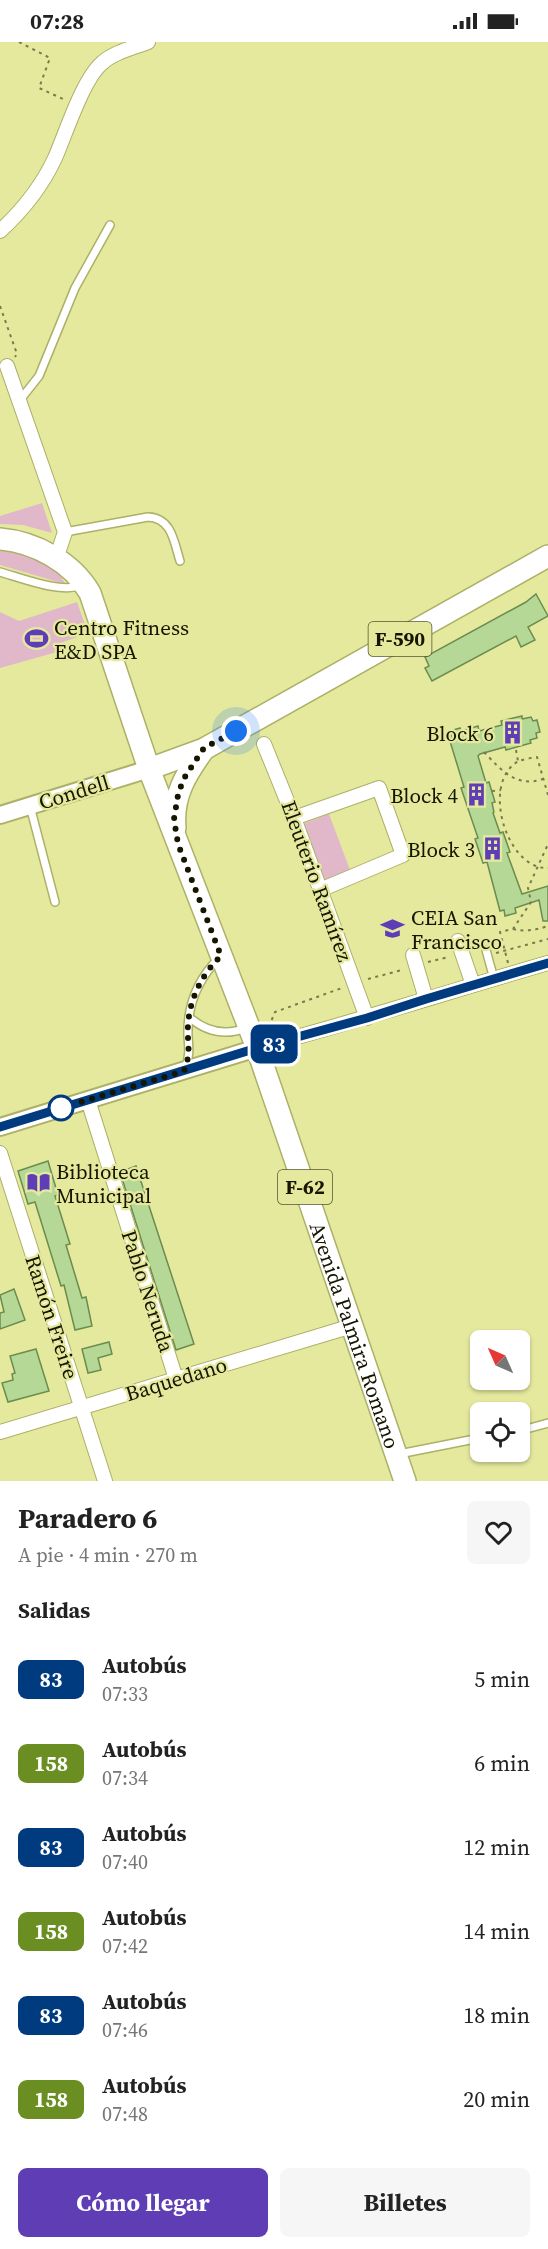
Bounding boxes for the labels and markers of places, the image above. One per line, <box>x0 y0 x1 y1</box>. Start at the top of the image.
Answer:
place label: Centro Fitness E&D SPA <box>54 613 189 666</box>
sports icon: Centro Fitness E&D SPA <box>23 626 49 652</box>
place label: Block 6 <box>426 719 494 748</box>
building icon: Block 6 <box>499 720 525 746</box>
place label: Block 4 <box>390 781 458 810</box>
building icon: Block 4 <box>463 782 489 808</box>
place label: Block 3 <box>407 835 475 864</box>
building icon: Block 3 <box>480 836 506 862</box>
place label: CEIA San Francisco <box>411 903 502 956</box>
school or university icon: CEIA San Francisco <box>380 916 406 942</box>
unlabelled marker <box>48 1095 74 1121</box>
place label: Biblioteca Municipal <box>56 1157 151 1210</box>
library icon: Biblioteca Municipal <box>25 1170 51 1196</box>

